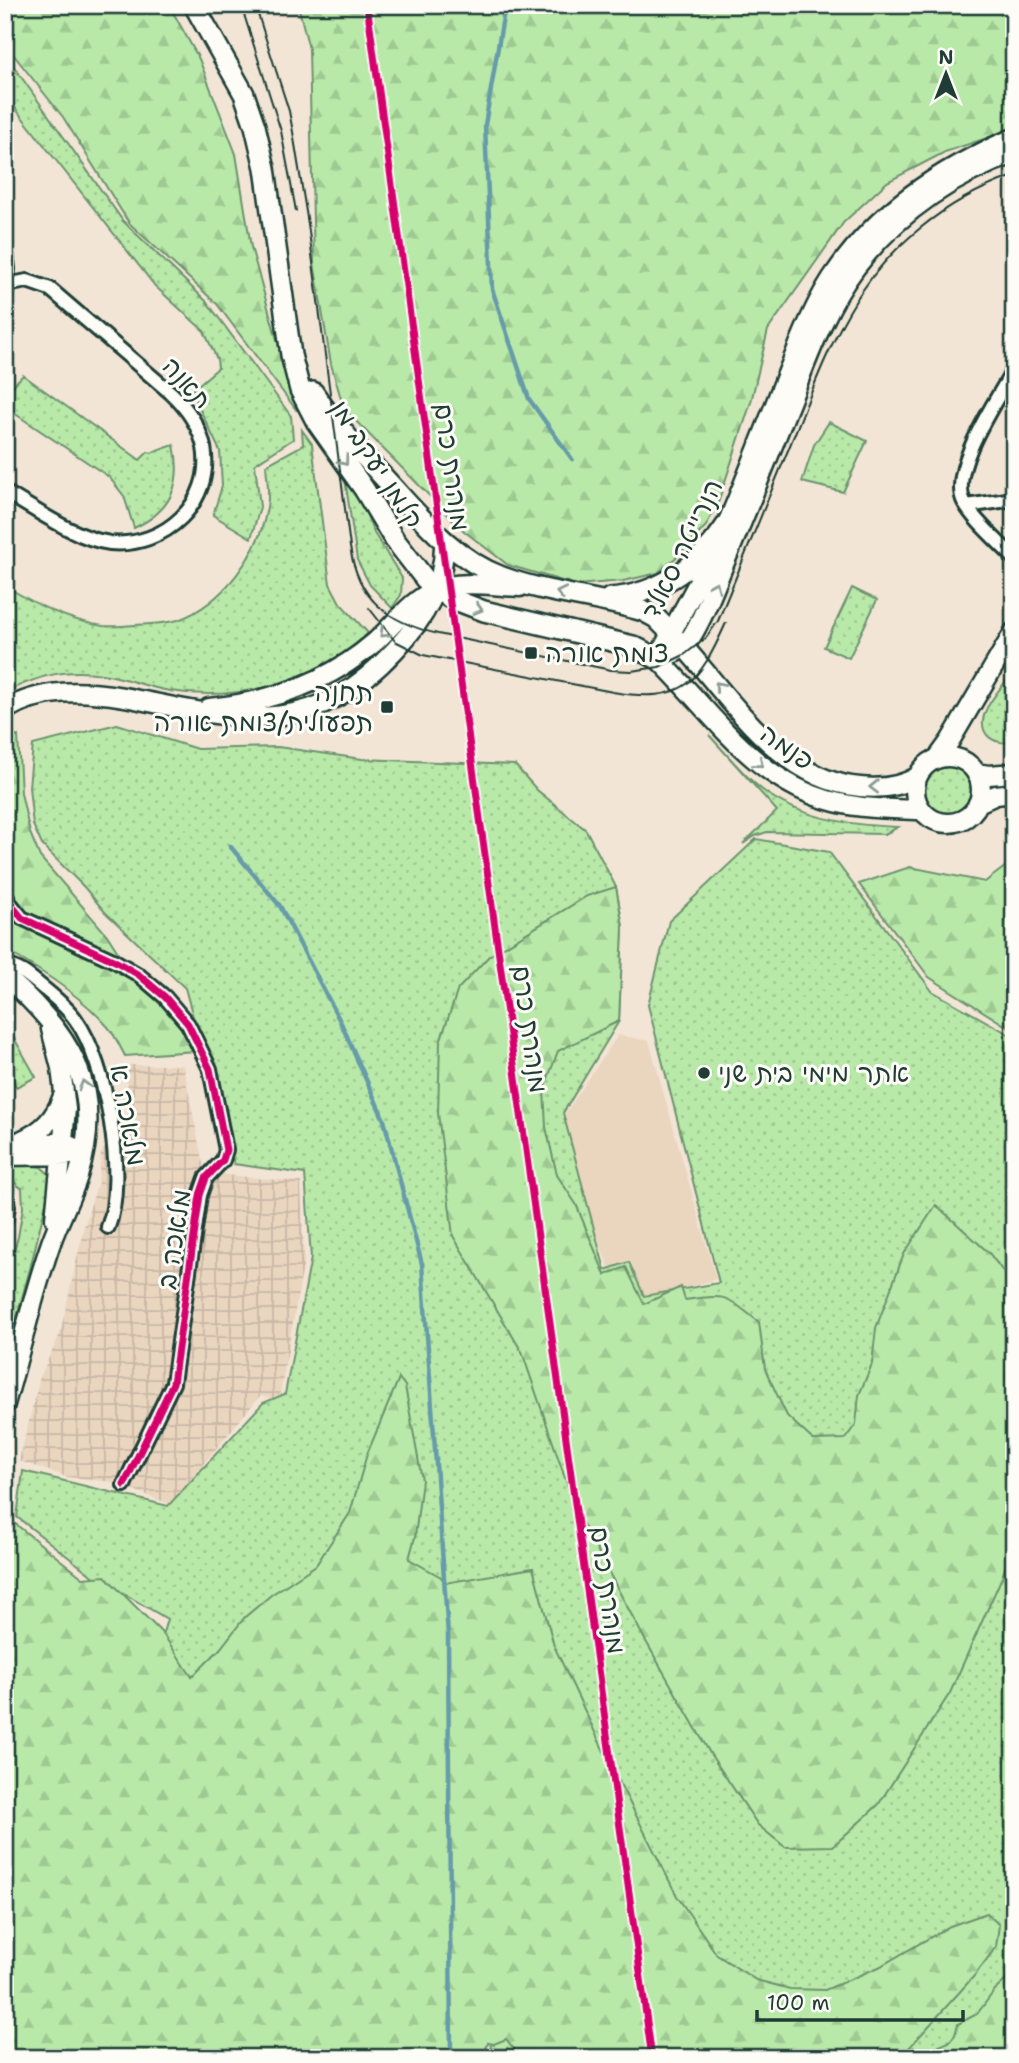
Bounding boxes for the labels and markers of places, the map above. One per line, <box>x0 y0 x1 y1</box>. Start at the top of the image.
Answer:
place label: צומת אורה <box>545 635 669 670</box>
marker: צומת אורה <box>523 645 539 661</box>
place label: תחנה תפעולית/צומת אורה <box>154 674 373 739</box>
marker: תחנה תפעולית/צומת אורה <box>379 699 395 715</box>
place label: אתר מימי בית שני <box>718 1055 909 1090</box>
marker: אתר מימי בית שני <box>696 1065 712 1081</box>

